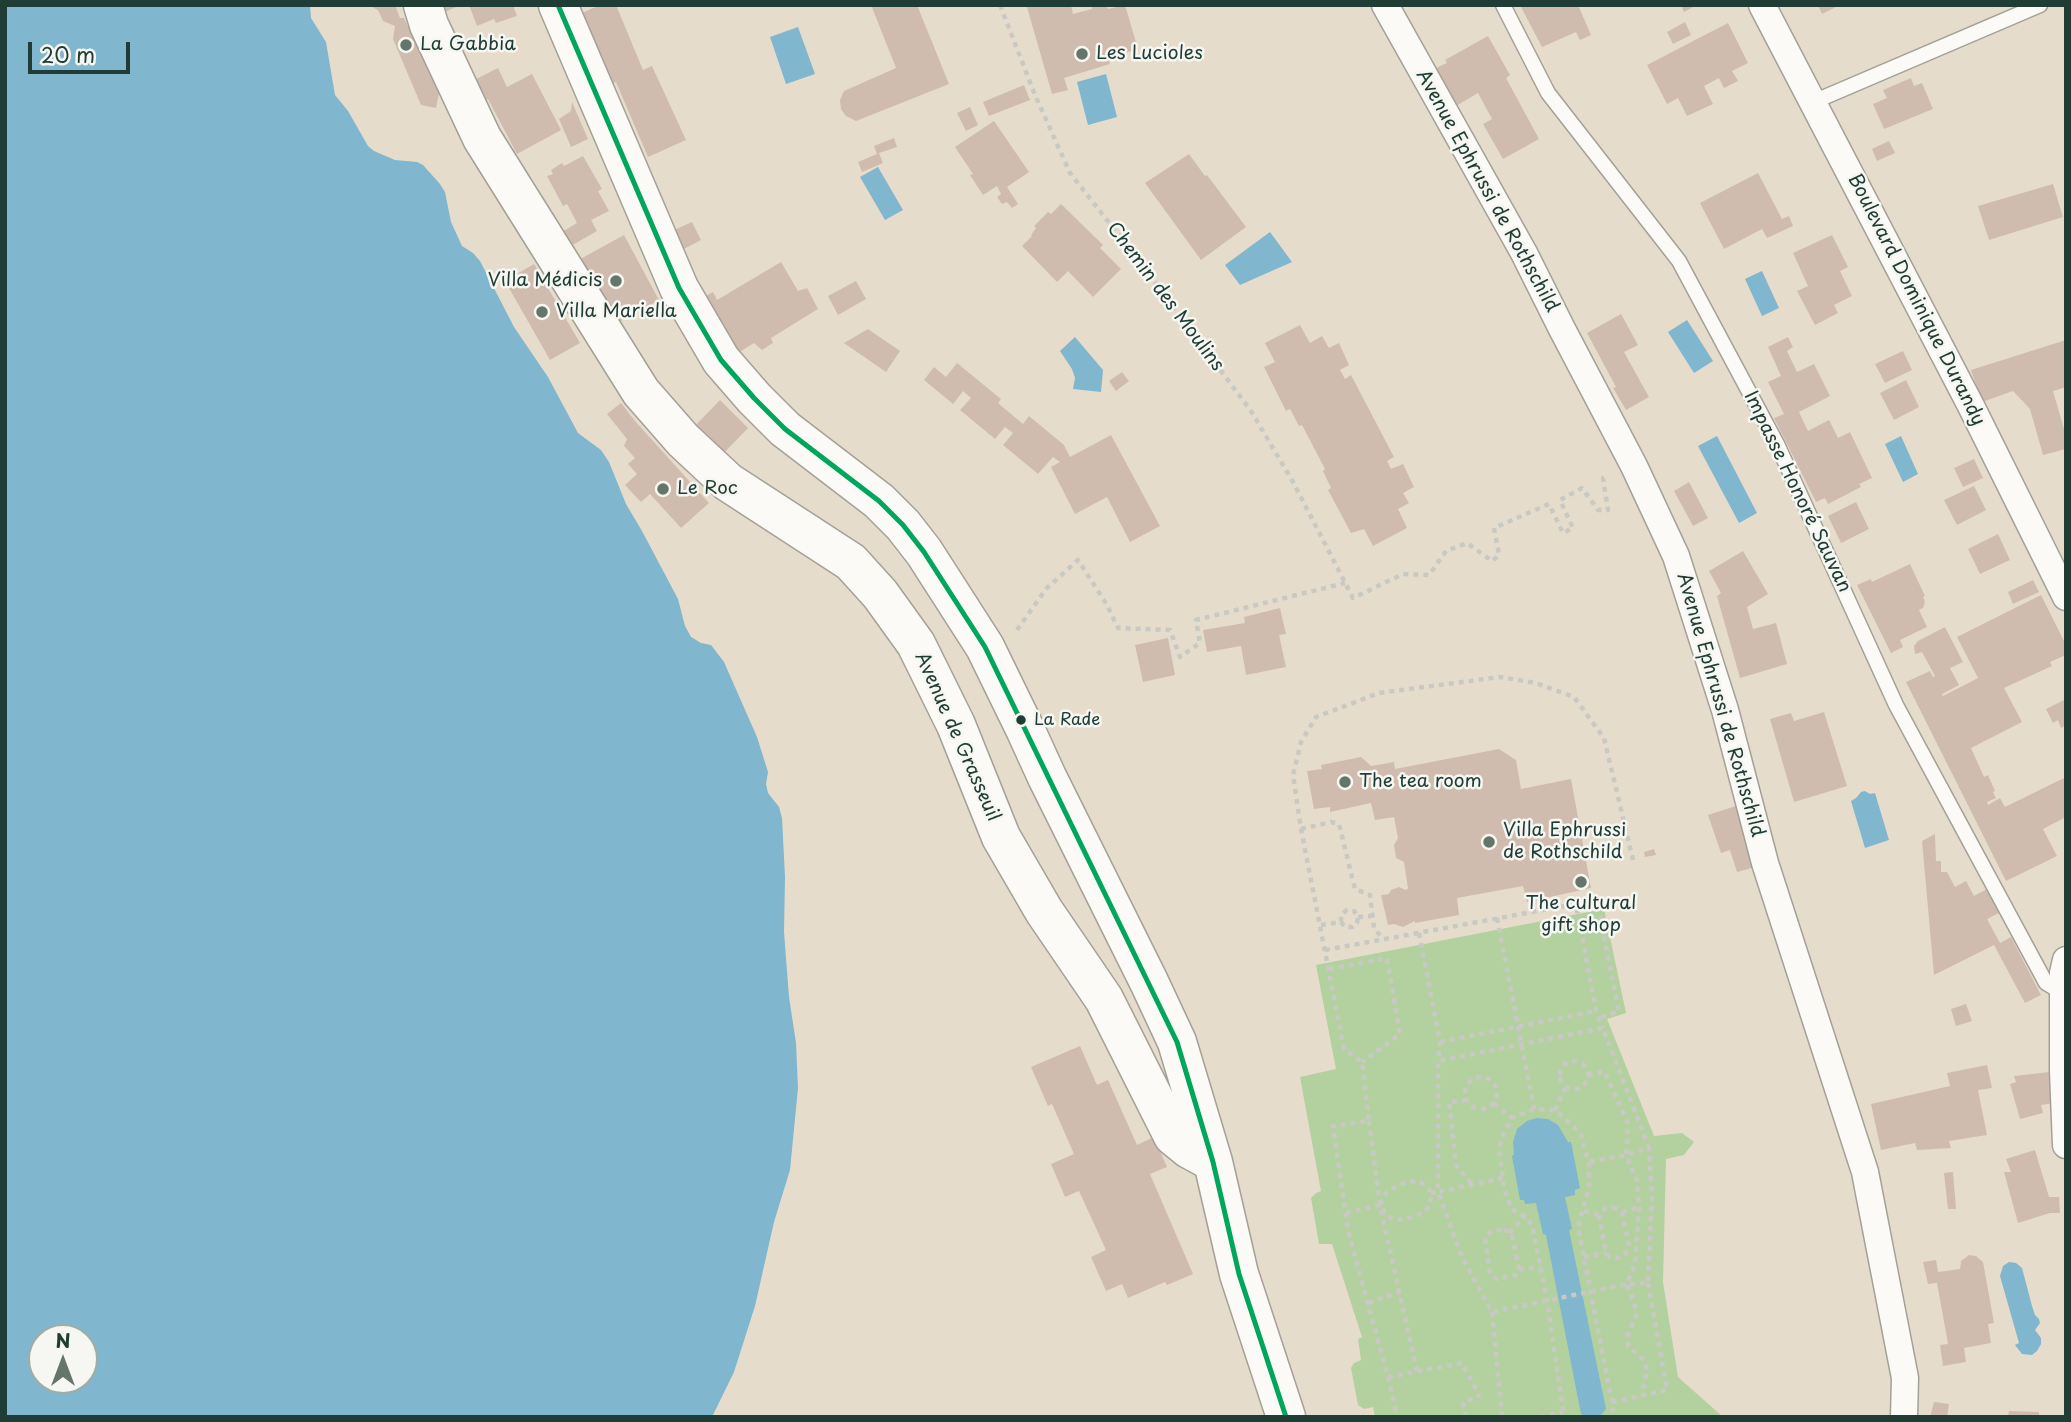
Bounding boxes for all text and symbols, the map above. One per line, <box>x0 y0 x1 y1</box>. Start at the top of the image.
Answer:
scale bar <box>32 28 133 72</box>
place label: La Gabbia <box>420 34 516 56</box>
marker: La Gabbia <box>398 37 414 53</box>
text: 20 m <box>41 38 95 70</box>
place label: Les Lucioles <box>1096 43 1203 65</box>
marker: Les Lucioles <box>1074 46 1090 62</box>
street label: Avenue Ephrussi de Rothschild <box>1411 66 1563 316</box>
street label: Boulevard Dominique Durandy <box>1842 170 1990 430</box>
street label: Chemin des Moulins <box>1102 218 1228 376</box>
place label: Villa Médicis <box>488 270 602 292</box>
marker: Villa Médicis <box>608 273 624 289</box>
place label: Villa Mariella <box>556 301 677 323</box>
marker: Villa Mariella <box>534 304 550 320</box>
street label: Impasse Honoré Sauvan <box>1738 388 1856 596</box>
place label: Le Roc <box>677 478 738 500</box>
marker: Le Roc <box>655 481 671 497</box>
street label: Avenue Ephrussi de Rothschild <box>1671 570 1769 840</box>
street label: Avenue de Grasseuil <box>909 649 1005 825</box>
place label: La Rade <box>1034 710 1100 730</box>
marker: La Rade <box>1014 713 1028 727</box>
place label: The tea room <box>1359 771 1482 793</box>
marker: The tea room <box>1337 774 1353 790</box>
place label: Villa Ephrussi de Rothschild <box>1503 820 1626 864</box>
marker: Villa Ephrussi de Rothschild <box>1481 834 1497 850</box>
marker: The cultural gift shop <box>1573 874 1589 890</box>
place label: The cultural gift shop <box>1526 893 1636 937</box>
north arrow <box>28 1324 98 1394</box>
text: N <box>55 1326 71 1354</box>

